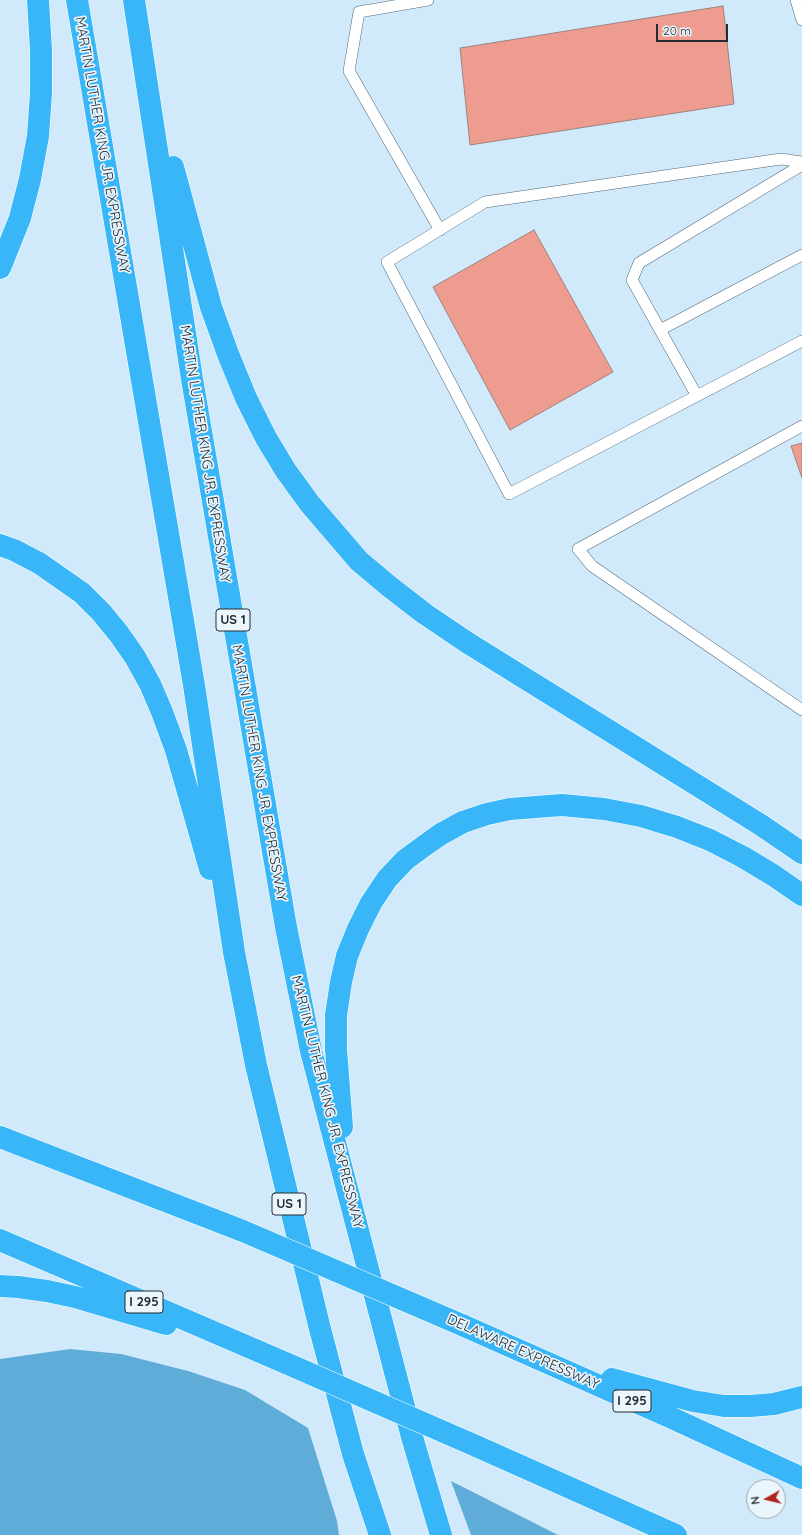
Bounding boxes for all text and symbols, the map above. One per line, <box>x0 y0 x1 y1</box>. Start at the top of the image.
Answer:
street label: MARTIN LUTHER KING JR. EXPRESSWAY <box>71 15 133 275</box>
scale bar <box>658 16 730 42</box>
text: 20 m <box>663 23 691 38</box>
street label: MARTIN LUTHER KING JR. EXPRESSWAY <box>176 324 234 584</box>
road number: US 1 <box>216 609 250 631</box>
street label: MARTIN LUTHER KING JR. EXPRESSWAY <box>228 643 290 903</box>
street label: MARTIN LUTHER KING JR. EXPRESSWAY <box>287 974 367 1230</box>
road number: US 1 <box>272 1193 306 1215</box>
road number: I 295 <box>125 1291 163 1313</box>
street label: DELAWARE EXPRESSWAY <box>444 1311 602 1393</box>
road number: I 295 <box>613 1390 651 1412</box>
north arrow <box>746 1479 786 1519</box>
text: N <box>748 1496 763 1506</box>

